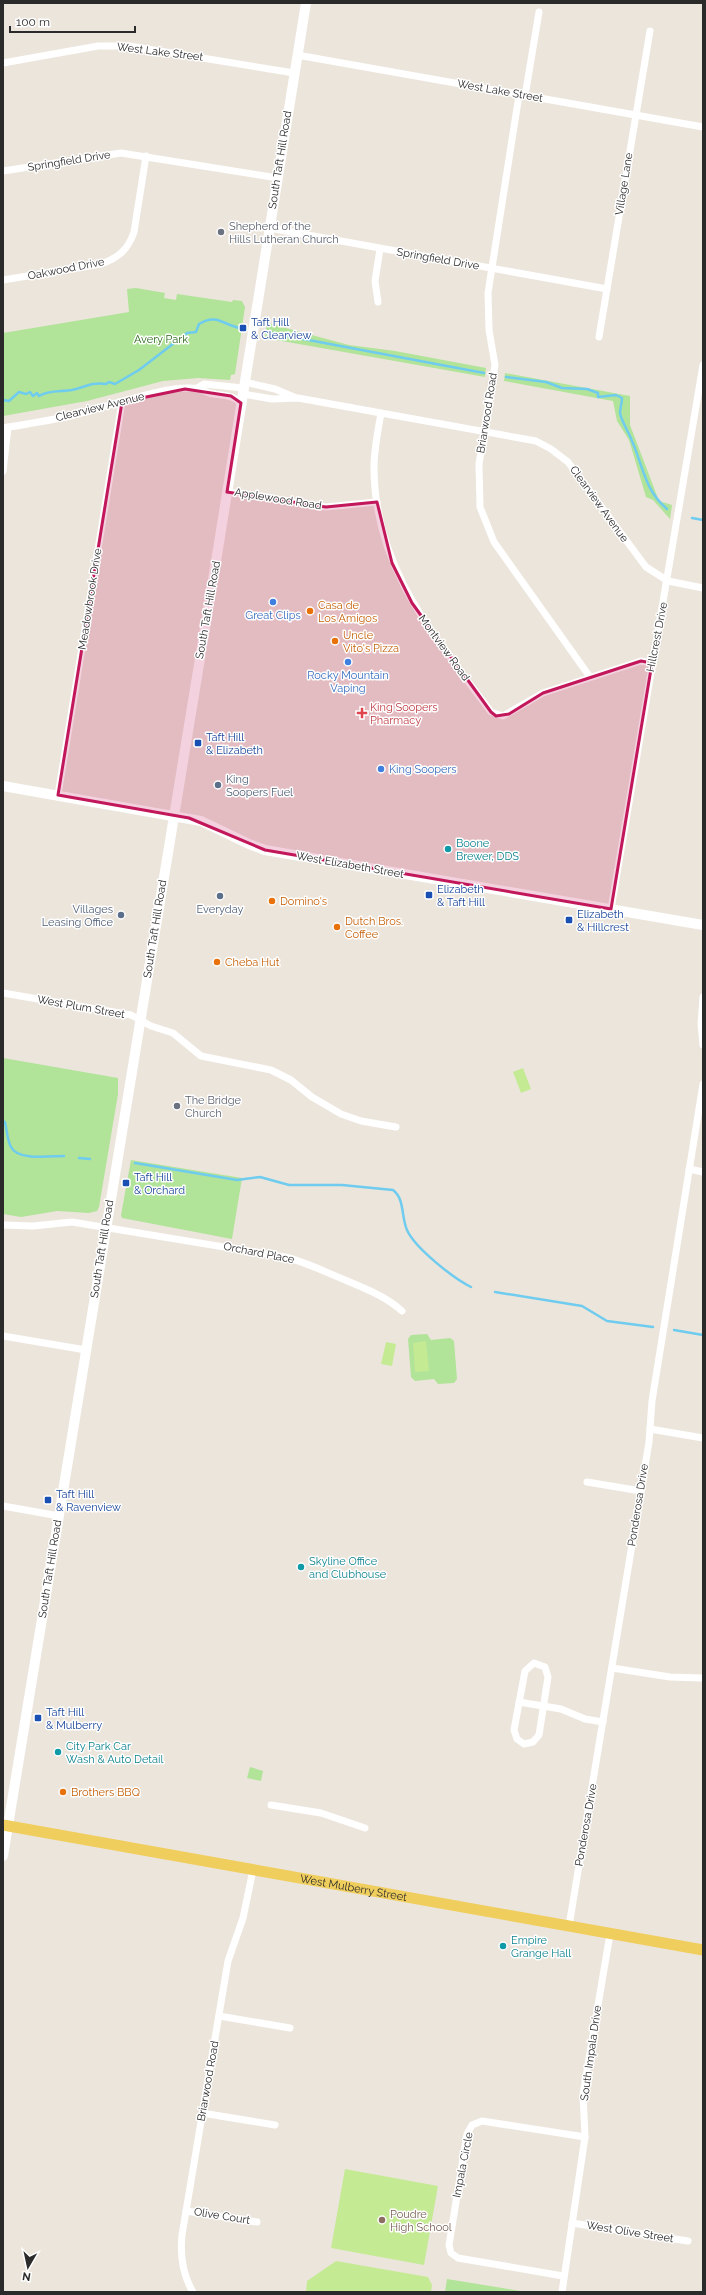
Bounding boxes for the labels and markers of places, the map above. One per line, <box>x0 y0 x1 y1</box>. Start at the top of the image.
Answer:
place label: Shepherd of the Hills Lutheran Church <box>229 220 339 246</box>
marker: Shepherd of the Hills Lutheran Church <box>216 227 226 237</box>
place label: Taft Hill & Clearview <box>251 316 312 342</box>
marker: Taft Hill & Clearview <box>238 323 248 333</box>
marker: Great Clips <box>268 597 278 607</box>
place label: Casa de Los Amigos <box>318 599 377 625</box>
marker: Casa de Los Amigos <box>305 606 315 616</box>
place label: Great Clips <box>245 609 301 622</box>
place label: Uncle Vito's Pizza <box>343 629 399 655</box>
marker: Uncle Vito's Pizza <box>330 636 340 646</box>
marker: Rocky Mountain Vaping <box>343 657 353 667</box>
place label: Rocky Mountain Vaping <box>307 669 389 695</box>
place label: King Soopers Pharmacy <box>370 701 438 727</box>
marker: King Soopers Pharmacy <box>357 708 367 718</box>
place label: Taft Hill & Elizabeth <box>206 731 263 757</box>
marker: Taft Hill & Elizabeth <box>193 738 203 748</box>
place label: King Soopers <box>389 763 457 776</box>
marker: King Soopers <box>376 764 386 774</box>
place label: King Soopers Fuel <box>226 773 293 799</box>
marker: King Soopers Fuel <box>213 780 223 790</box>
place label: Boone Brewer, DDS <box>456 837 519 863</box>
marker: Boone Brewer, DDS <box>443 844 453 854</box>
place label: Elizabeth & Taft Hill <box>437 883 485 909</box>
marker: Elizabeth & Taft Hill <box>424 890 434 900</box>
marker: Everyday <box>215 891 225 901</box>
place label: Domino's <box>280 895 327 908</box>
marker: Domino's <box>267 896 277 906</box>
place label: Villages Leasing Office <box>42 903 114 929</box>
place label: Everyday <box>197 903 243 916</box>
place label: Elizabeth & Hillcrest <box>577 908 629 934</box>
marker: Villages Leasing Office <box>116 910 126 920</box>
place label: Dutch Bros. Coffee <box>345 915 403 941</box>
marker: Elizabeth & Hillcrest <box>564 915 574 925</box>
marker: Dutch Bros. Coffee <box>332 922 342 932</box>
place label: Cheba Hut <box>225 956 280 969</box>
marker: Cheba Hut <box>212 957 222 967</box>
place label: The Bridge Church <box>185 1094 242 1120</box>
marker: The Bridge Church <box>172 1101 182 1111</box>
place label: Taft Hill & Orchard <box>134 1171 185 1197</box>
marker: Taft Hill & Orchard <box>121 1178 131 1188</box>
place label: Taft Hill & Ravenview <box>56 1488 121 1514</box>
marker: Taft Hill & Ravenview <box>43 1495 53 1505</box>
place label: Skyline Office and Clubhouse <box>309 1555 387 1581</box>
marker: Skyline Office and Clubhouse <box>296 1562 306 1572</box>
place label: Taft Hill & Mulberry <box>46 1706 102 1732</box>
marker: Taft Hill & Mulberry <box>33 1713 43 1723</box>
place label: City Park Car Wash & Auto Detail <box>66 1740 163 1766</box>
marker: City Park Car Wash & Auto Detail <box>53 1747 63 1757</box>
place label: Brothers BBQ <box>71 1786 140 1799</box>
marker: Brothers BBQ <box>58 1787 68 1797</box>
place label: Empire Grange Hall <box>511 1934 571 1960</box>
marker: Empire Grange Hall <box>498 1941 508 1951</box>
place label: Poudre High School <box>390 2208 452 2234</box>
marker: Poudre High School <box>377 2215 387 2225</box>

